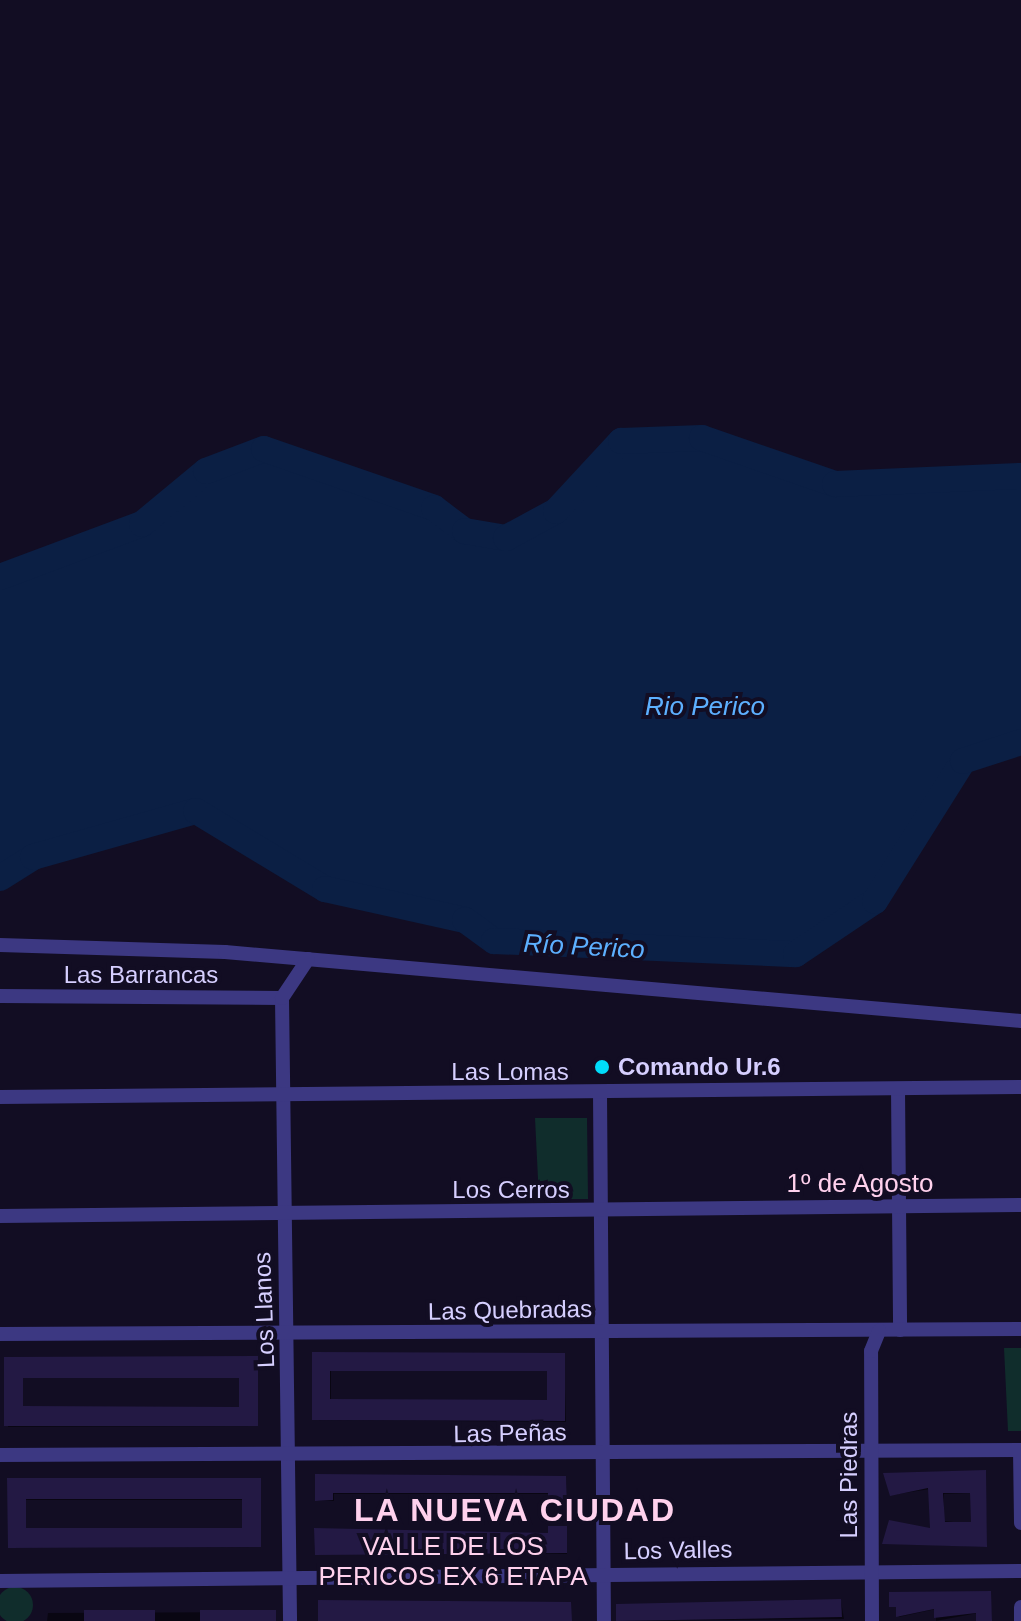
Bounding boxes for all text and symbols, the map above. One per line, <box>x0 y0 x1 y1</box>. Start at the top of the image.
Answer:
water label: Rio Perico <box>645 691 765 723</box>
water label: Río Perico <box>523 928 645 966</box>
street label: Las Barrancas <box>64 961 218 989</box>
place label: Comando Ur.6 <box>618 1053 781 1081</box>
street label: Las Lomas <box>451 1058 569 1086</box>
marker: Comando Ur.6 <box>593 1058 611 1076</box>
district label: 1º de Agosto <box>786 1168 934 1200</box>
street label: Los Cerros <box>452 1176 570 1204</box>
street label: Los Llanos <box>248 1251 280 1369</box>
street label: Las Quebradas <box>428 1294 592 1326</box>
street label: Las Piedras <box>835 1412 863 1538</box>
street label: Las Peñas <box>453 1418 567 1448</box>
district label: LA NUEVA CIUDAD <box>353 1491 677 1529</box>
district label: VALLE DE LOS PERICOS EX 6 ETAPA <box>300 1531 606 1592</box>
street label: Los Valles <box>623 1535 733 1565</box>

